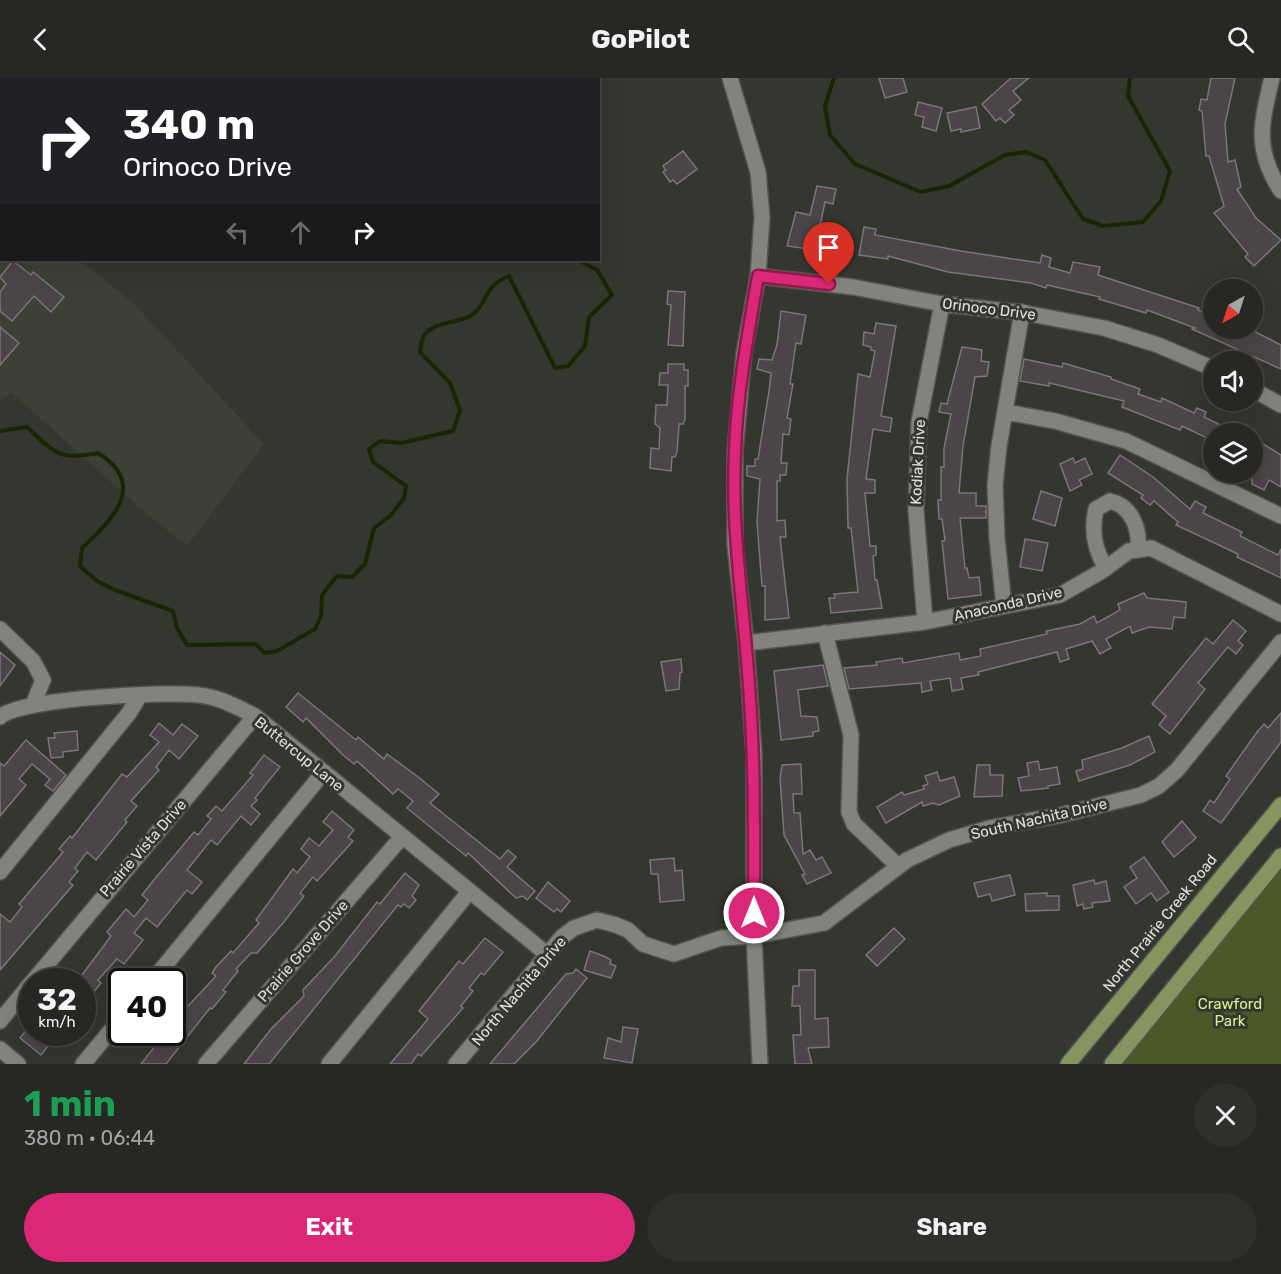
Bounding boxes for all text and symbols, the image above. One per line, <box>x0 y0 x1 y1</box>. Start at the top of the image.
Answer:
icon: back <box>24 23 57 56</box>
text: GoPilot <box>591 23 690 55</box>
icon: search <box>1224 23 1257 56</box>
text: 340 m <box>123 100 255 150</box>
icon: right <box>24 102 102 180</box>
text: Orinoco Drive <box>123 151 292 183</box>
icon: left <box>221 216 254 249</box>
icon: ahead <box>284 216 317 249</box>
icon: right <box>347 216 380 249</box>
pin <box>803 222 854 284</box>
icon: arrive <box>812 231 845 264</box>
north arrow <box>1203 279 1263 339</box>
map controls <box>1203 279 1263 483</box>
street label: Orinoco Drive <box>941 294 1037 324</box>
button: sound <box>1203 351 1263 411</box>
street label: Kodiak Drive <box>907 419 929 505</box>
button: layers <box>1203 423 1263 483</box>
street label: Anaconda Drive <box>952 583 1064 625</box>
street label: Buttercup Lane <box>251 713 347 795</box>
street label: South Nachita Drive <box>969 795 1109 843</box>
street label: Prairie Vista Drive <box>96 796 190 900</box>
street label: North Prairie Creek Road <box>1099 851 1221 995</box>
position arrow <box>722 881 786 945</box>
street label: Prairie Grove Drive <box>254 896 352 1006</box>
street label: North Nachita Drive <box>468 933 570 1049</box>
speed limit sign: 40 <box>108 968 186 1046</box>
text: 32 <box>37 982 77 1018</box>
park label: Crawford Park <box>1198 995 1262 1030</box>
text: km/h <box>38 1013 76 1031</box>
text: 1 min <box>24 1082 116 1125</box>
button: close <box>1194 1084 1257 1147</box>
text: 380 m · 06:44 <box>24 1126 155 1150</box>
button: Exit <box>24 1193 635 1262</box>
button: Share <box>647 1193 1257 1262</box>

